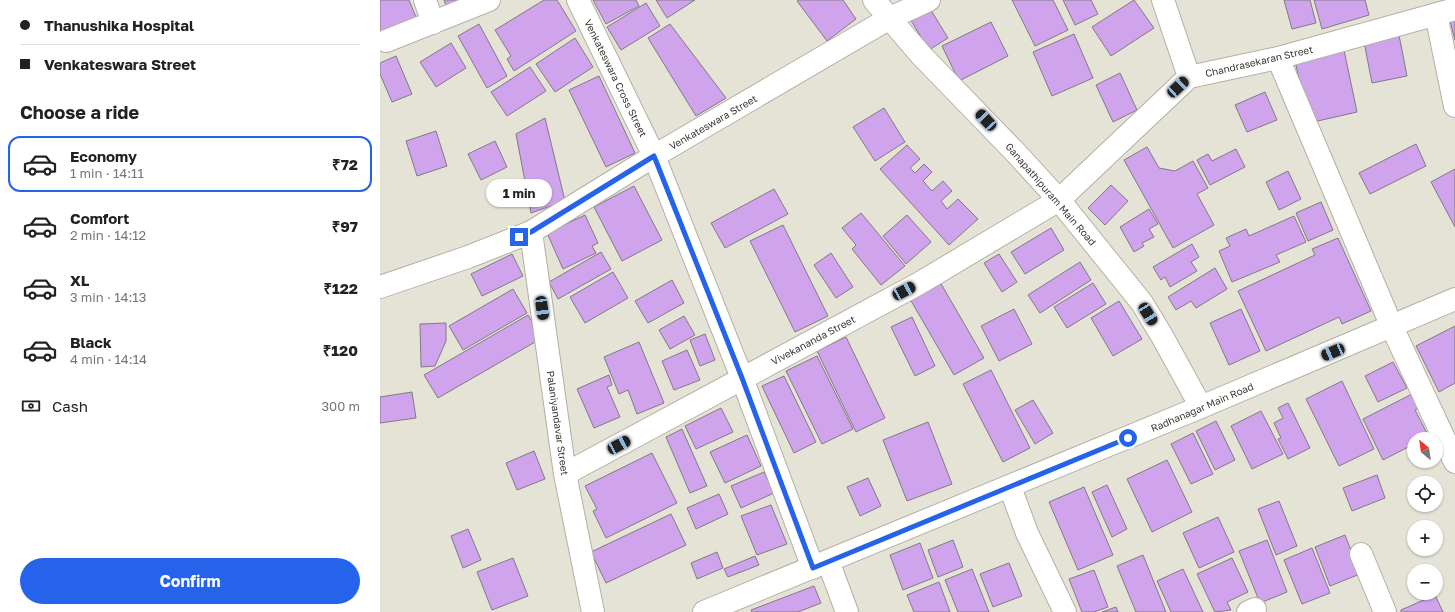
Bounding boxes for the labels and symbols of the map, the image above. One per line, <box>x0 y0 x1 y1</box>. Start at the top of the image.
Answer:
street label: Venkateswara Cross Street <box>582 17 650 139</box>
street label: Chandrasekaran Street <box>1204 43 1314 79</box>
car <box>1165 74 1191 100</box>
street label: Venkateswara Street <box>667 92 759 152</box>
car <box>973 107 999 133</box>
street label: Ganapathipuram Main Road <box>1003 140 1099 248</box>
callout: 1 min <box>486 179 552 207</box>
route end <box>510 228 528 246</box>
car <box>891 280 917 302</box>
car <box>534 295 550 321</box>
car <box>1137 301 1159 327</box>
street label: Vivekananda Street <box>769 313 857 367</box>
car <box>1320 342 1346 362</box>
street label: Palaniyandavar Street <box>545 370 571 476</box>
street label: Radhanagar Main Road <box>1149 380 1255 434</box>
route start <box>1119 429 1137 447</box>
north arrow <box>1407 432 1443 468</box>
car <box>606 434 632 456</box>

